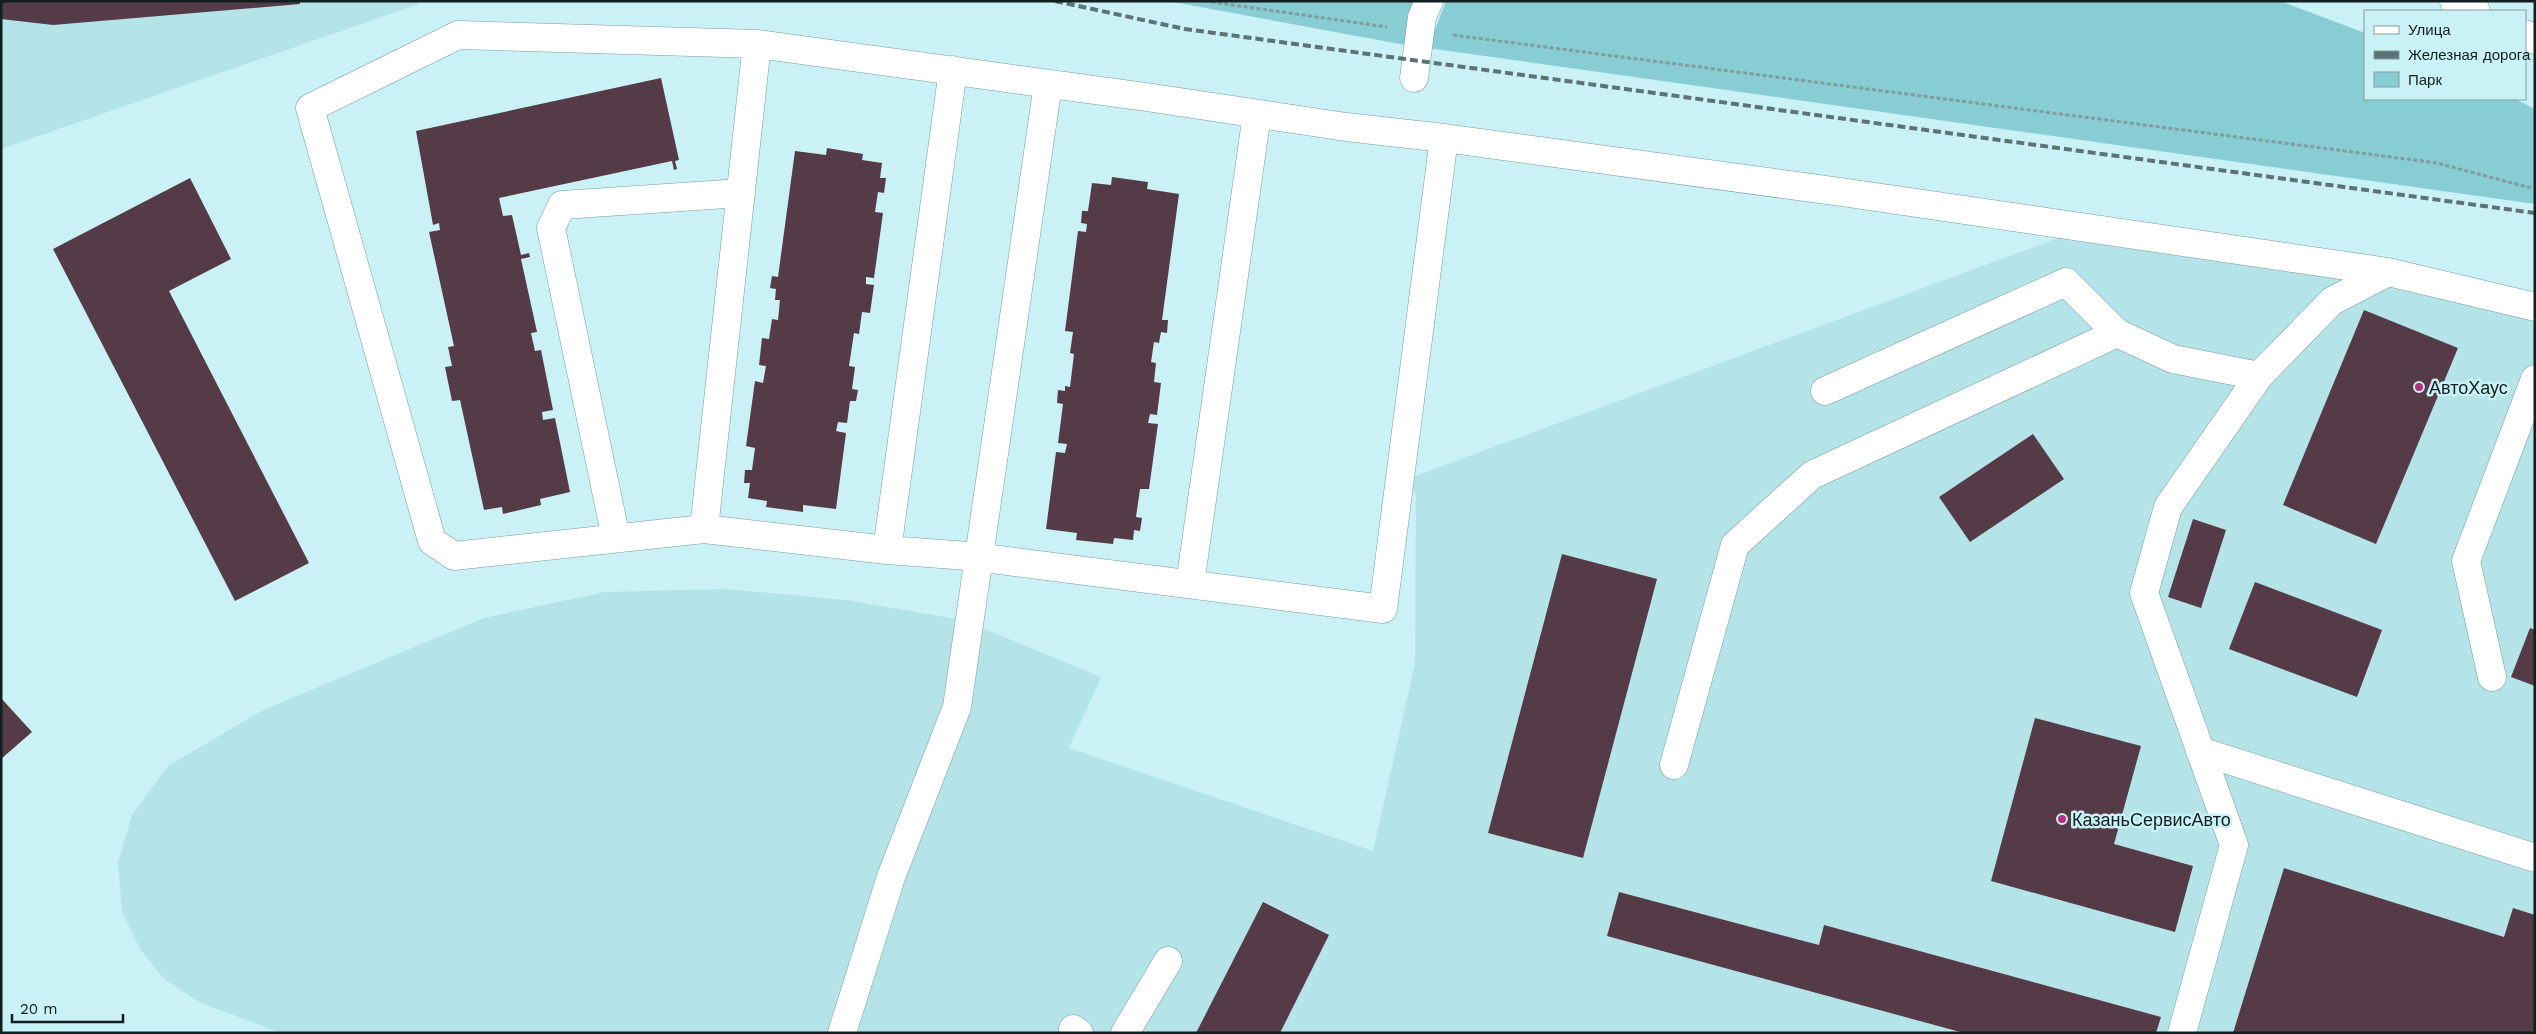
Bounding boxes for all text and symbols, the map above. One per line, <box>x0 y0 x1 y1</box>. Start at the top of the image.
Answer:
legend <box>2364 10 2526 100</box>
text: Улица <box>2408 21 2451 39</box>
text: Железная дорога <box>2408 46 2531 64</box>
text: Парк <box>2408 71 2442 89</box>
place label: АвтоХаус <box>2429 377 2508 398</box>
marker: АвтоХаус <box>2413 381 2425 393</box>
place label: КазаньСервисАвто <box>2072 809 2231 830</box>
marker: КазаньСервисАвто <box>2056 813 2068 825</box>
scale bar <box>12 992 124 1024</box>
text: 20 m <box>20 1000 58 1018</box>

